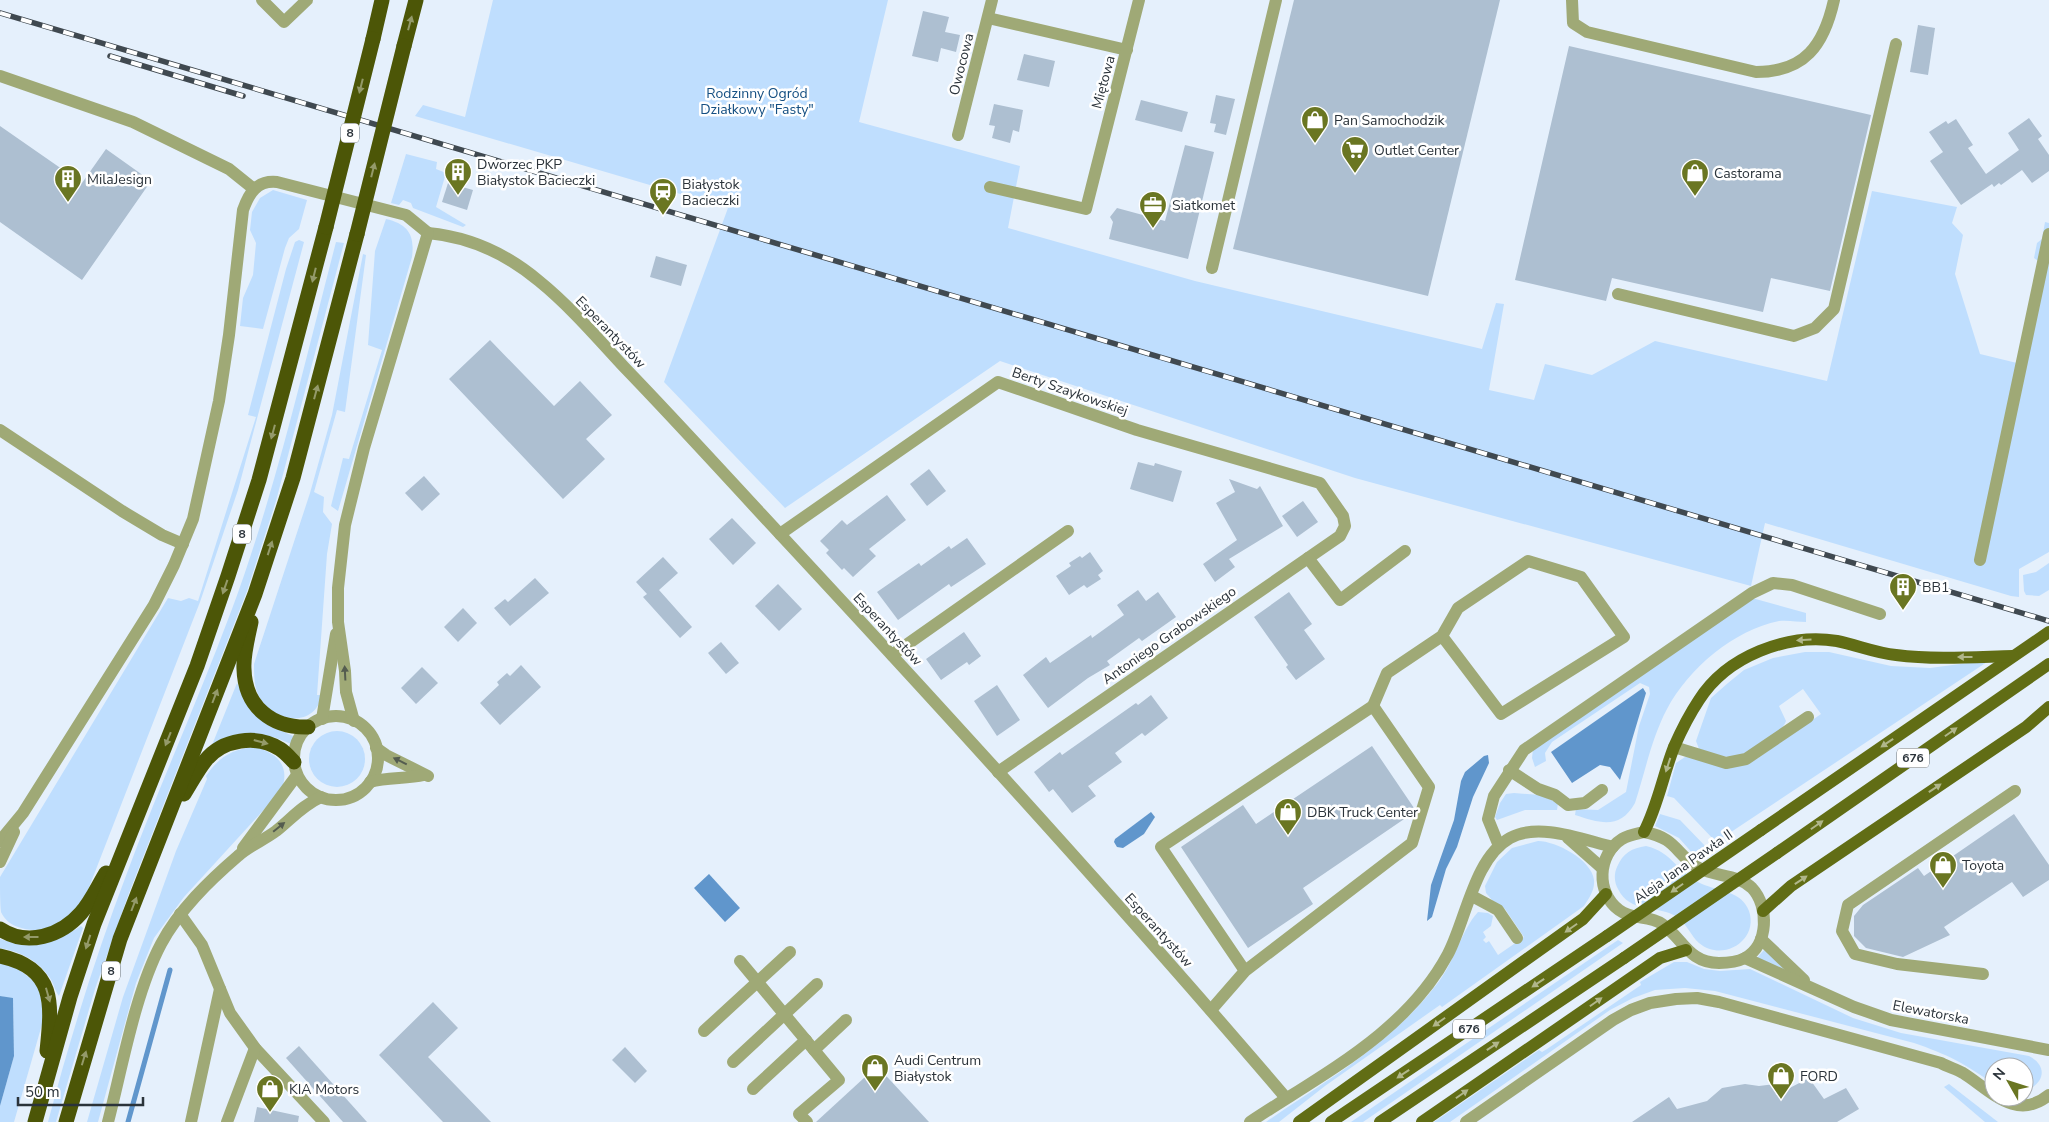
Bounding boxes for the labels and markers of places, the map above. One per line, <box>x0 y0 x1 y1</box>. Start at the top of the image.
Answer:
shop icon: Pan Samochodzik <box>1300 105 1330 144</box>
place label: Pan Samochodzik <box>1334 111 1445 130</box>
supermarket icon: Outlet Center <box>1340 135 1370 174</box>
place label: Outlet Center <box>1374 141 1459 160</box>
place label: Dworzec PKP Białystok Bacieczki <box>477 155 595 190</box>
building icon: Dworzec PKP Białystok Bacieczki <box>443 157 473 196</box>
shop icon: Castorama <box>1680 158 1710 197</box>
building icon: MilaJesign <box>53 164 83 203</box>
place label: Castorama <box>1714 164 1782 183</box>
place label: MilaJesign <box>87 170 152 189</box>
place label: Białystok Bacieczki <box>682 175 740 210</box>
station icon: Białystok Bacieczki <box>648 177 678 216</box>
office icon: Siatkomet <box>1138 190 1168 229</box>
place label: Siatkomet <box>1172 196 1235 215</box>
building icon: BB1 <box>1888 572 1918 611</box>
place label: BB1 <box>1922 578 1949 597</box>
shop icon: DBK Truck Center <box>1273 797 1303 836</box>
place label: DBK Truck Center <box>1307 803 1418 822</box>
shop icon: Toyota <box>1928 850 1958 889</box>
place label: Toyota <box>1962 856 2004 875</box>
place label: Audi Centrum Białystok <box>894 1051 981 1086</box>
shop icon: Audi Centrum Białystok <box>860 1053 890 1092</box>
shop icon: FORD <box>1766 1061 1796 1100</box>
place label: FORD <box>1800 1067 1838 1086</box>
shop icon: KIA Motors <box>255 1074 285 1113</box>
place label: KIA Motors <box>289 1080 359 1099</box>

